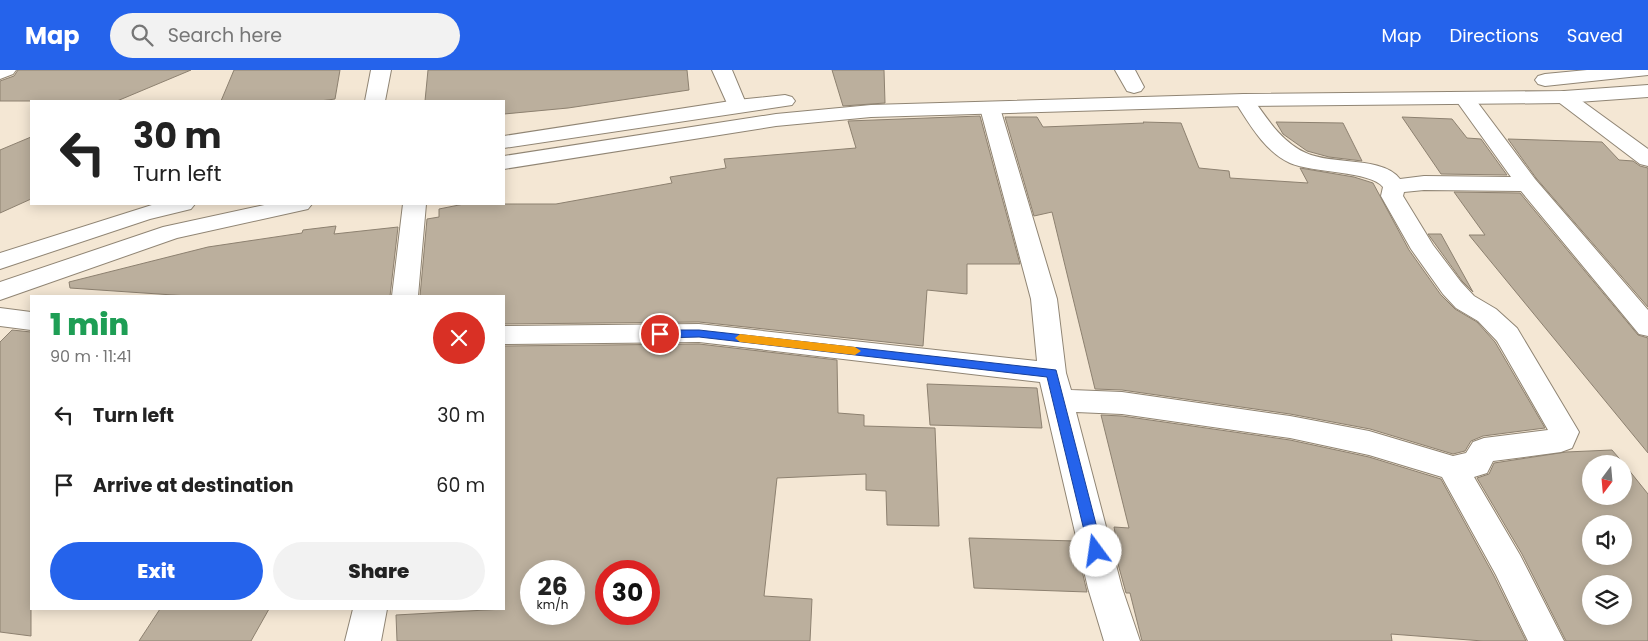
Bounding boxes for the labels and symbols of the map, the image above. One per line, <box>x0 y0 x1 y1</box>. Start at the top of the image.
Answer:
pin <box>639 313 681 355</box>
north arrow <box>1582 455 1632 505</box>
position arrow <box>1069 524 1121 576</box>
speed limit sign: 30 <box>595 560 660 625</box>

